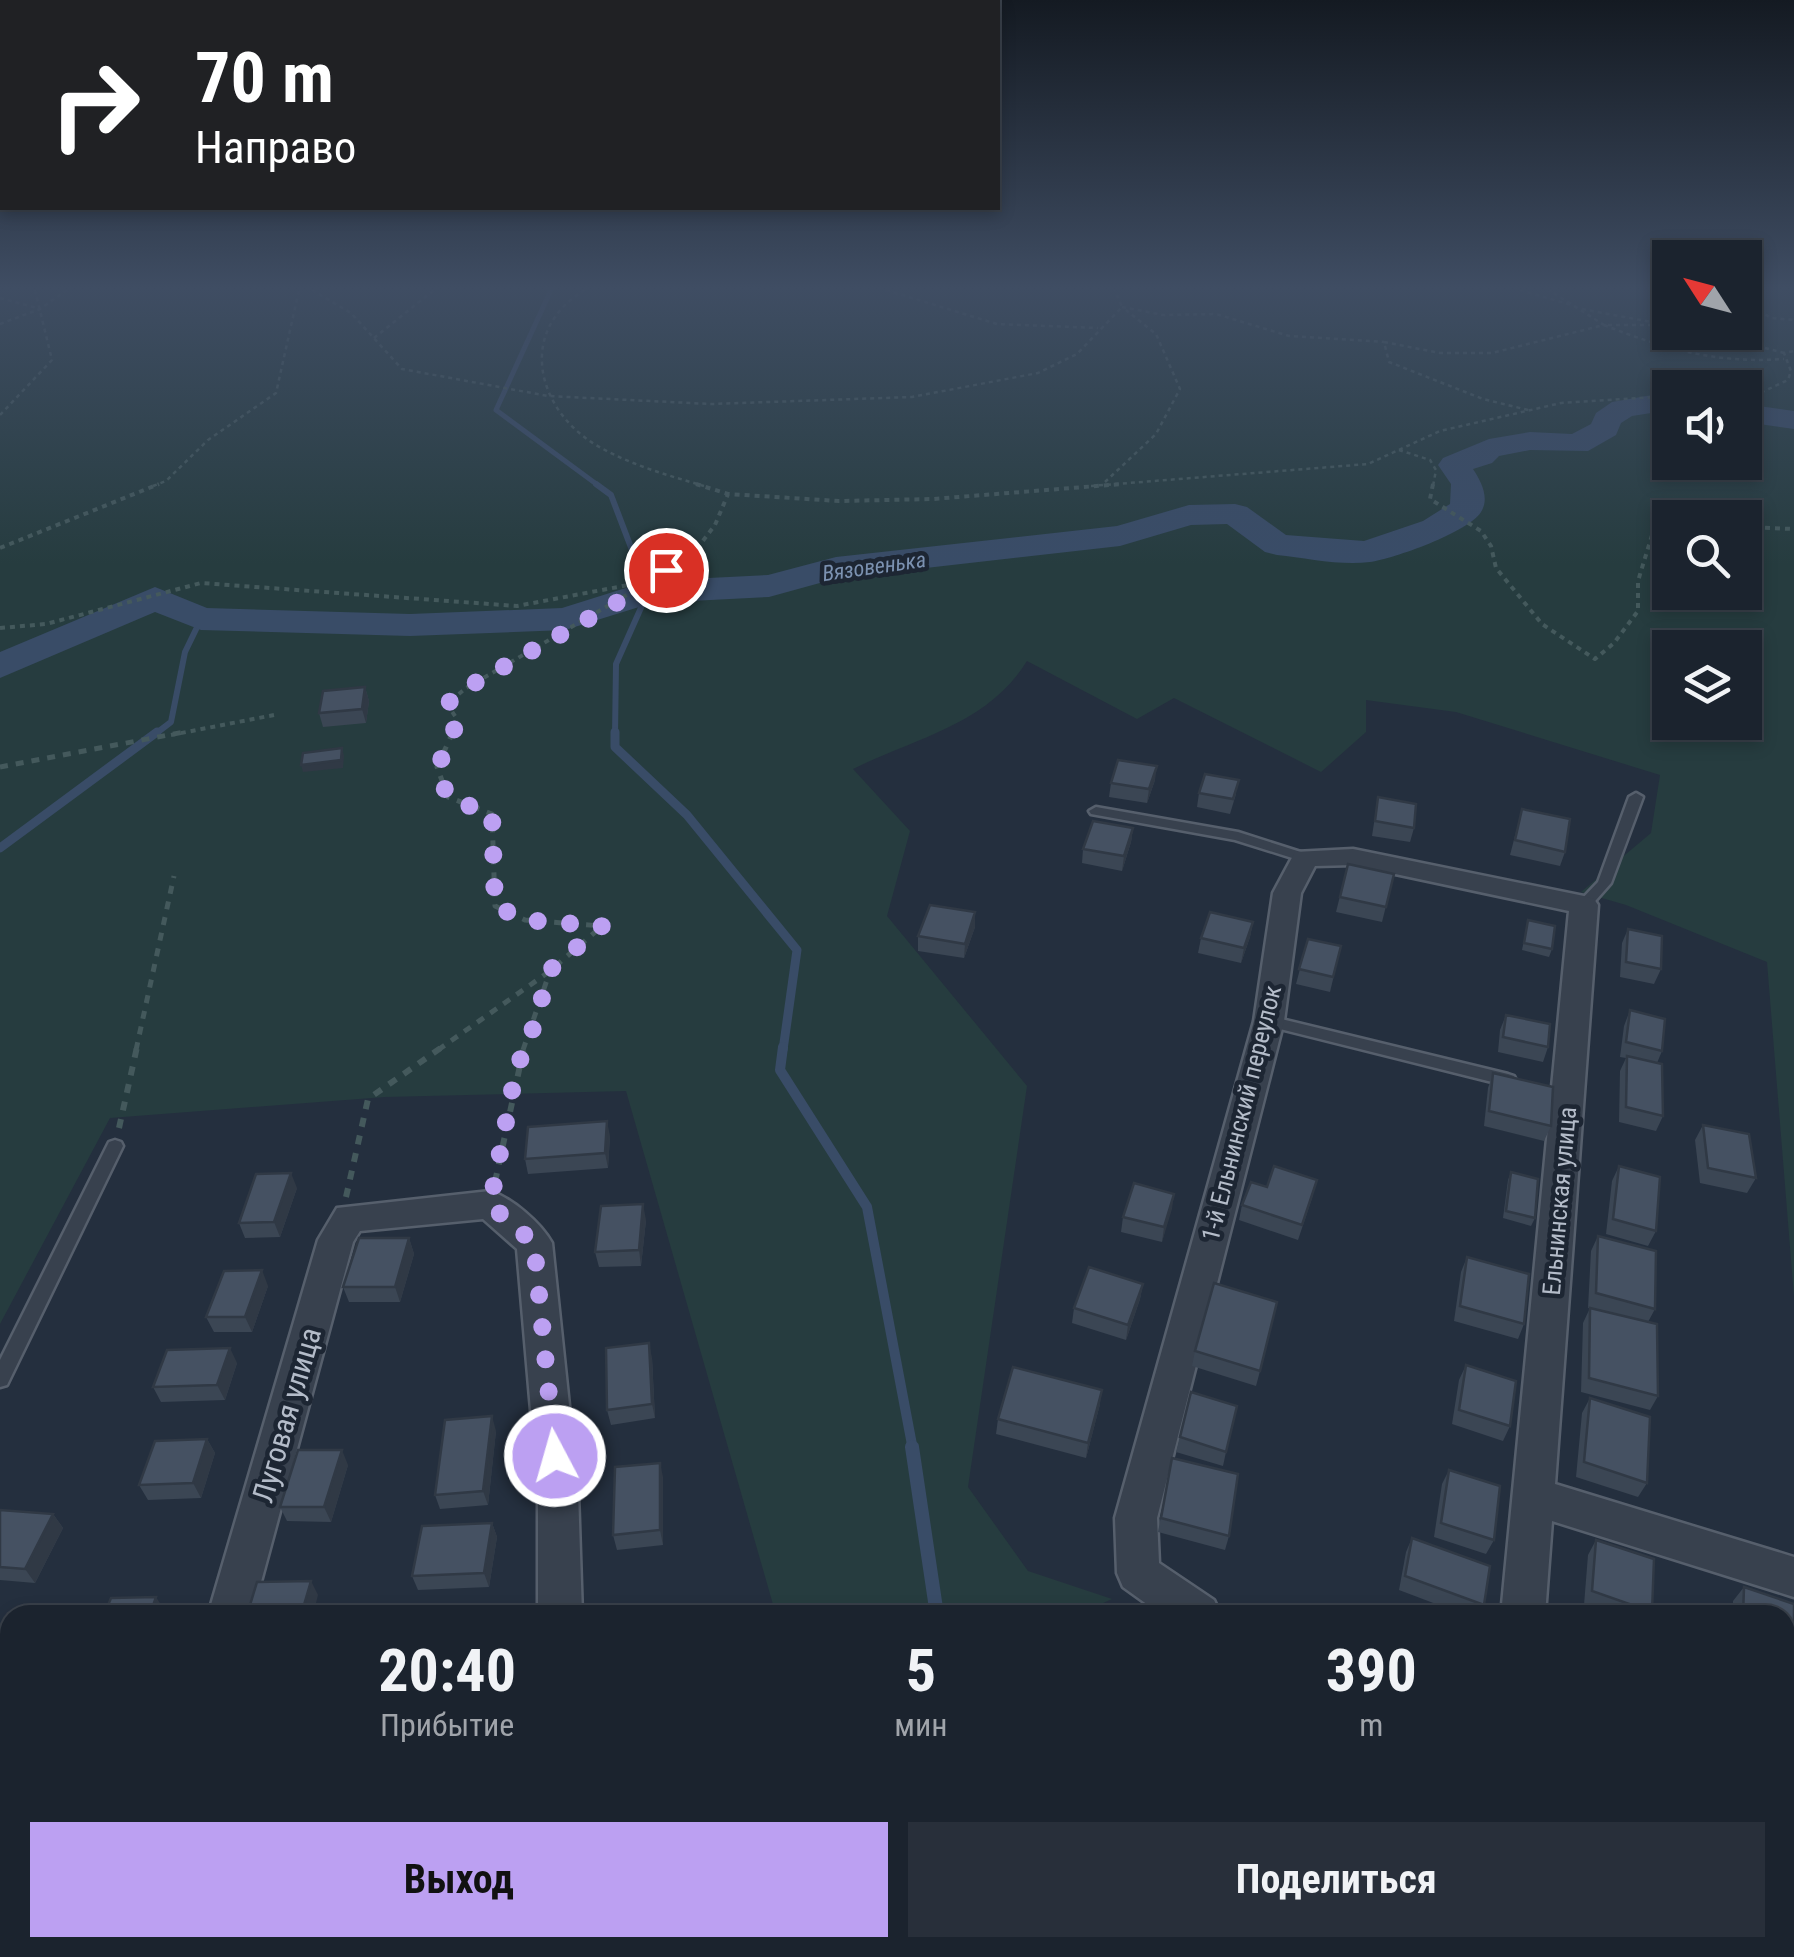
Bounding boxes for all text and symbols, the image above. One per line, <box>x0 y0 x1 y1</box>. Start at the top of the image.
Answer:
text: 70 m <box>195 37 334 119</box>
icon: right <box>30 40 160 170</box>
text: Направо <box>195 121 356 174</box>
north arrow <box>1652 240 1762 350</box>
map controls <box>1652 240 1762 740</box>
button: sound <box>1652 370 1762 480</box>
button: search <box>1652 500 1762 610</box>
pin <box>624 528 709 613</box>
icon: arrive <box>639 543 694 598</box>
water label: Вязовенька <box>821 547 928 586</box>
button: layers <box>1652 630 1762 740</box>
street label: 1-й Ельнинский переулок <box>1196 982 1287 1244</box>
street label: Ельнинская улица <box>1537 1106 1582 1297</box>
street label: Луговая улица <box>245 1323 328 1506</box>
position arrow <box>503 1404 607 1508</box>
text: 20:40 <box>378 1635 516 1706</box>
text: 5 <box>906 1635 936 1706</box>
text: 390 <box>1326 1635 1417 1706</box>
text: Прибытие <box>380 1706 514 1744</box>
text: мин <box>894 1706 947 1744</box>
text: m <box>1359 1706 1383 1744</box>
button: Выход <box>30 1822 888 1937</box>
button: Поделиться <box>908 1822 1765 1937</box>

